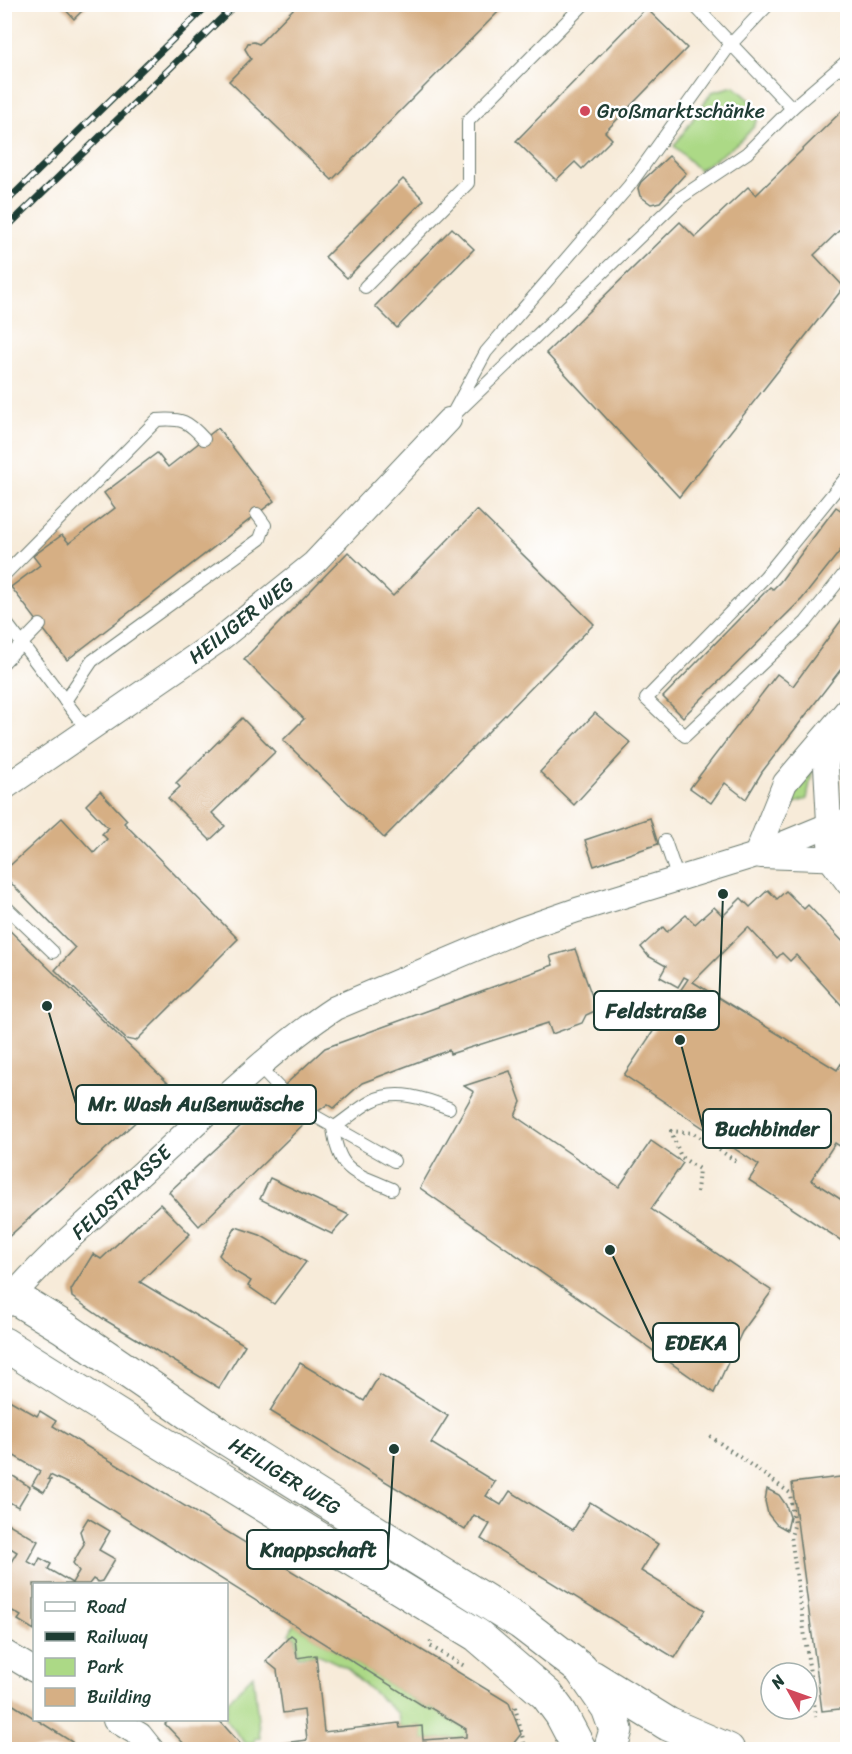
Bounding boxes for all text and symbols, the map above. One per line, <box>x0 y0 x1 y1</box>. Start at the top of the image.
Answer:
place label: Großmarktschänke <box>597 94 765 129</box>
marker: Großmarktschänke <box>578 104 592 118</box>
street label: HEILIGER WEG <box>181 568 302 673</box>
callout: Feldstraße <box>594 991 719 1030</box>
text: Feldstraße <box>605 992 707 1030</box>
callout: Mr. Wash Außenwäsche <box>76 1085 316 1124</box>
text: Mr. Wash Außenwäsche <box>87 1085 304 1123</box>
callout: Buchbinder <box>703 1109 831 1148</box>
text: Buchbinder <box>715 1110 820 1148</box>
street label: FELDSTRASSE <box>63 1135 181 1249</box>
callout: EDEKA <box>653 1323 739 1362</box>
text: EDEKA <box>665 1324 727 1362</box>
street label: HEILIGER WEG <box>222 1428 348 1525</box>
callout: Knappschaft <box>247 1530 388 1569</box>
text: Knappschaft <box>259 1531 377 1569</box>
legend <box>33 1583 228 1721</box>
text: Road <box>87 1591 127 1623</box>
text: Railway <box>87 1621 149 1653</box>
text: Park <box>87 1651 124 1683</box>
north arrow <box>759 1661 819 1721</box>
text: N <box>763 1667 793 1696</box>
text: Building <box>87 1681 151 1713</box>

